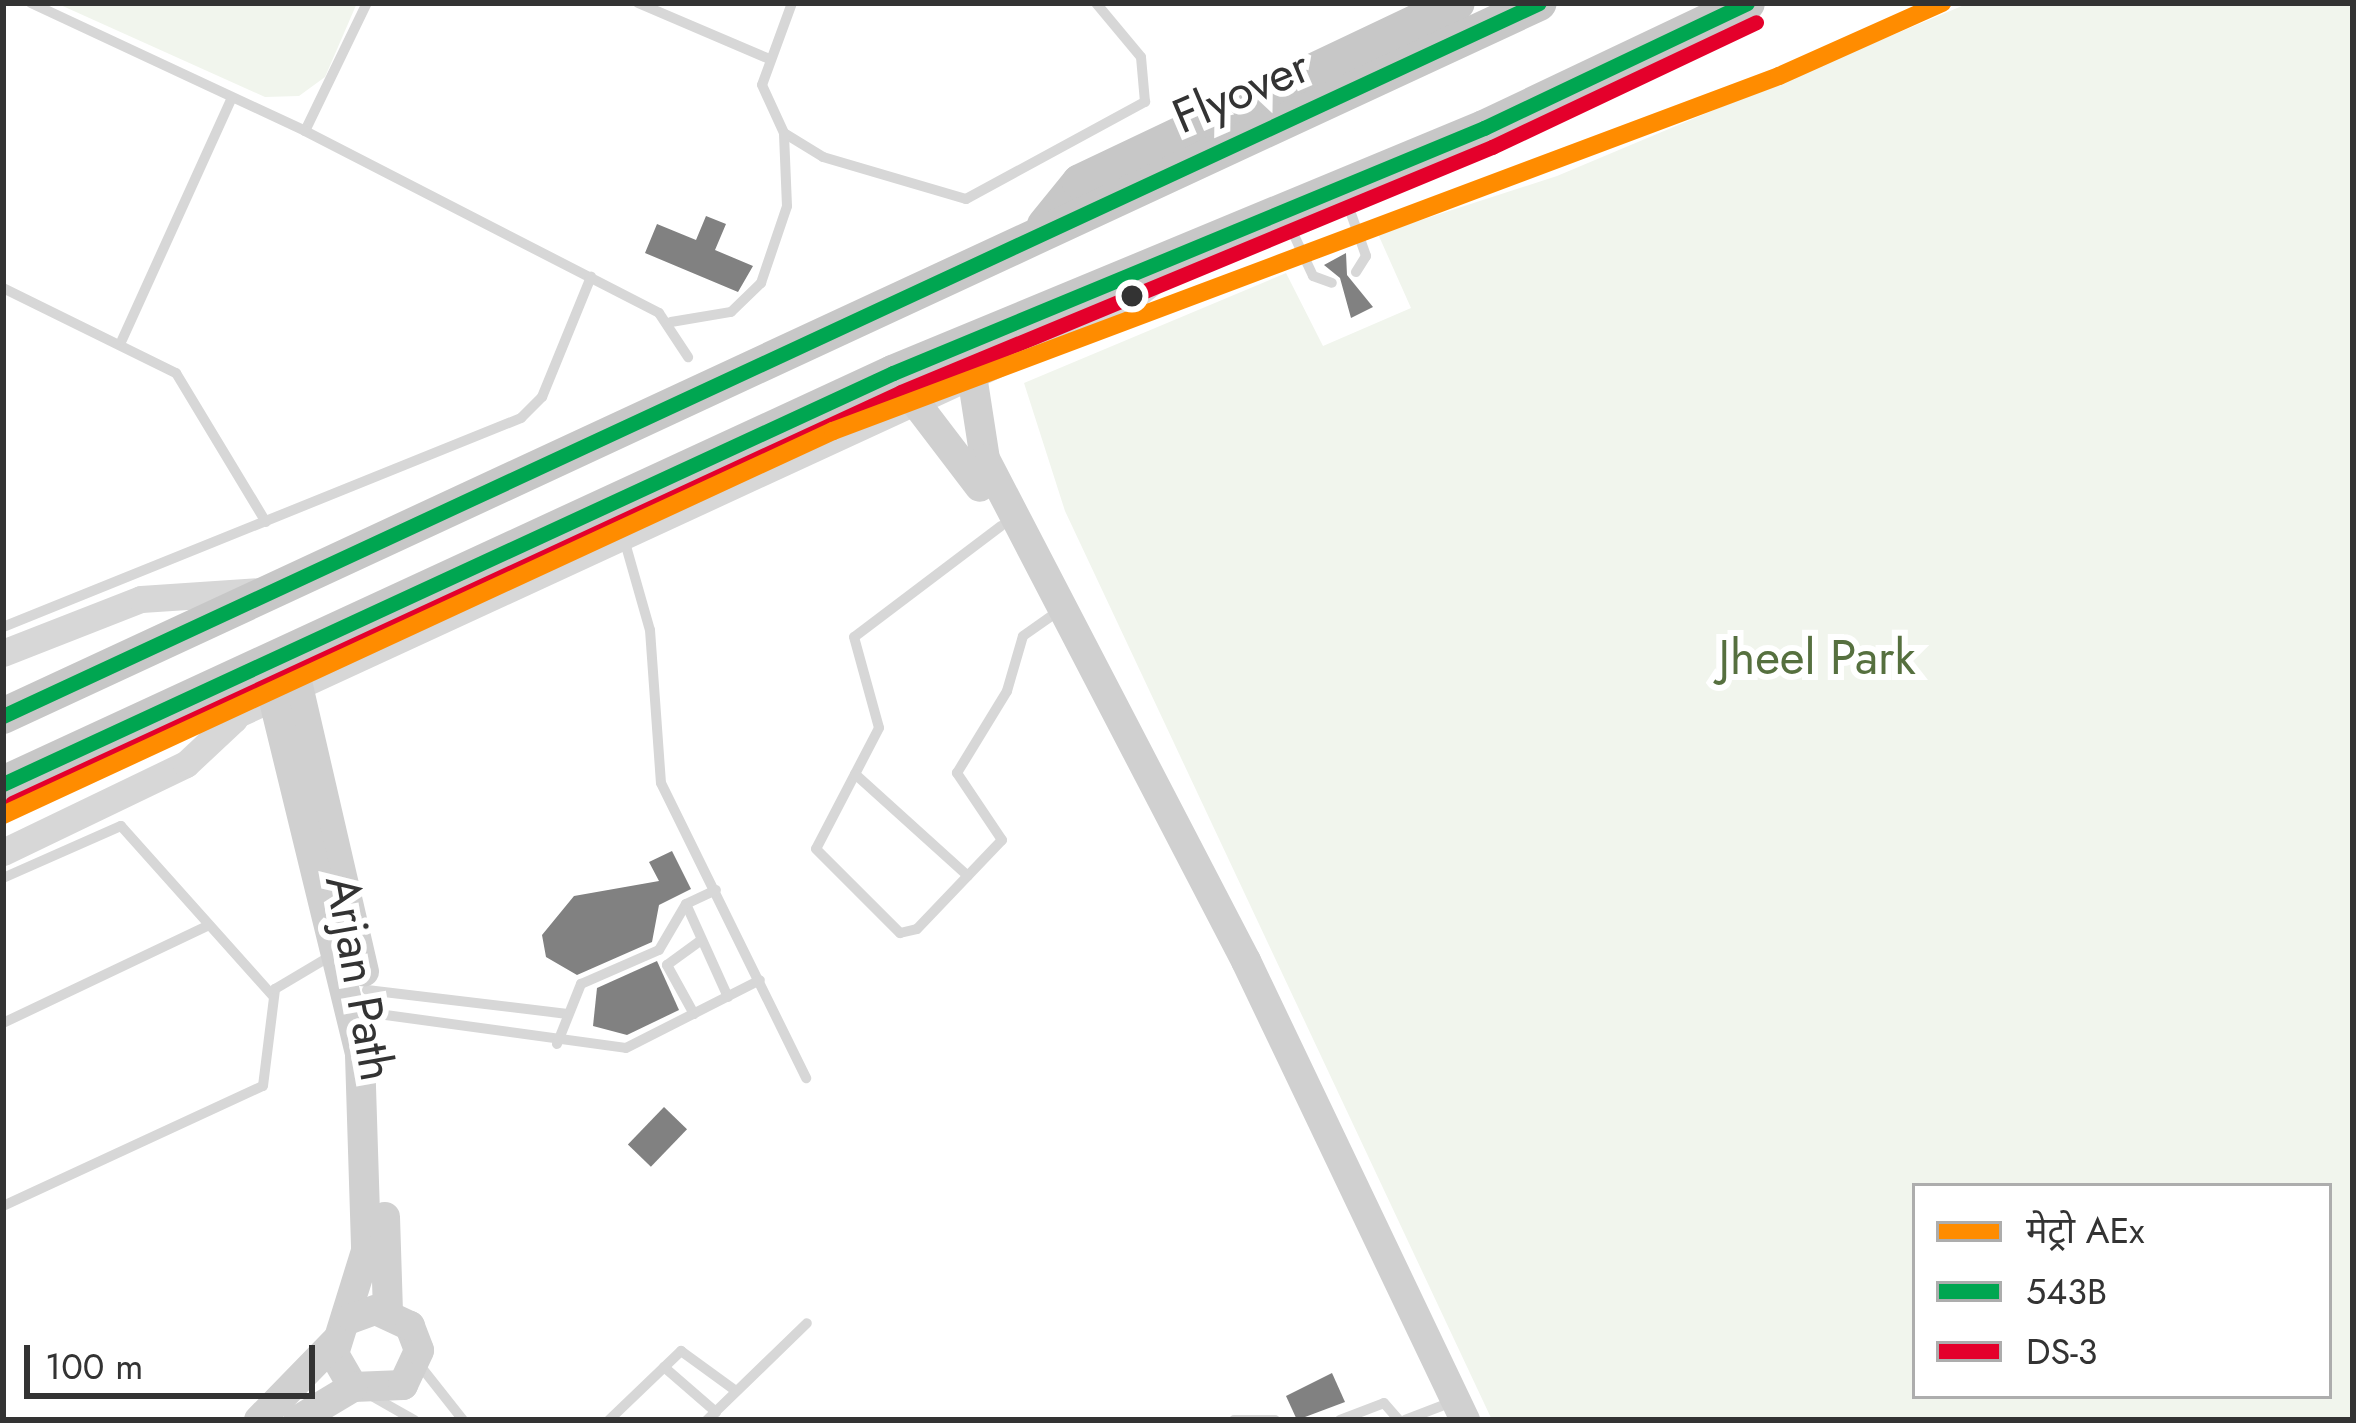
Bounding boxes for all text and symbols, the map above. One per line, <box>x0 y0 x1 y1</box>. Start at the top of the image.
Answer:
street label: Flyover <box>1164 37 1318 145</box>
unlabelled marker <box>1121 285 1143 307</box>
park label: Jheel Park <box>1718 629 1916 687</box>
street label: Arjan Path <box>314 871 406 1085</box>
legend <box>1912 1183 2332 1399</box>
text: मेट्रो AEx <box>2026 1204 2144 1256</box>
text: 543B <box>2026 1265 2107 1317</box>
scale bar <box>30 1321 321 1395</box>
text: DS-3 <box>2026 1325 2097 1377</box>
text: 100 m <box>45 1340 143 1392</box>

